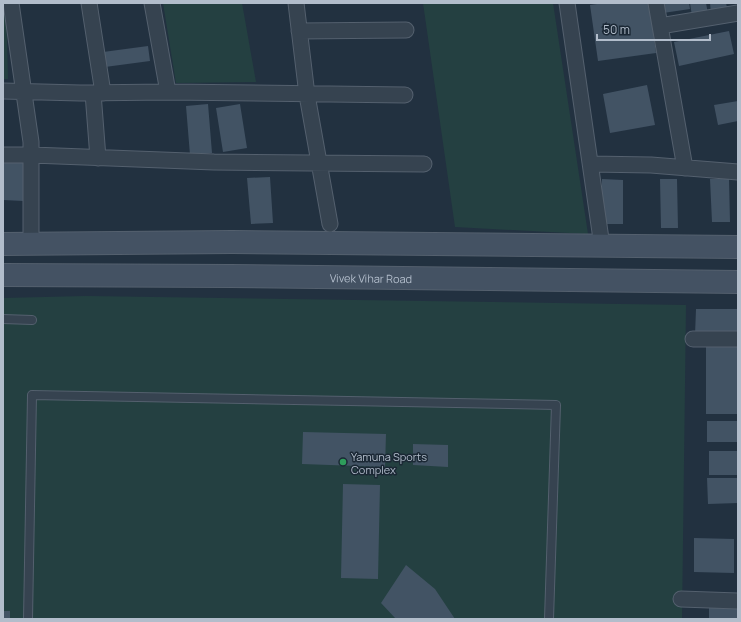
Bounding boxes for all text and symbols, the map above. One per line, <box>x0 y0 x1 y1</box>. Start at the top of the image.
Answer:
scale bar <box>597 16 710 42</box>
text: 50 m <box>603 21 630 38</box>
street label: Vivek Vihar Road <box>330 270 412 286</box>
place label: Yamuna Sports Complex <box>351 449 427 477</box>
marker: Yamuna Sports Complex <box>338 457 348 467</box>

